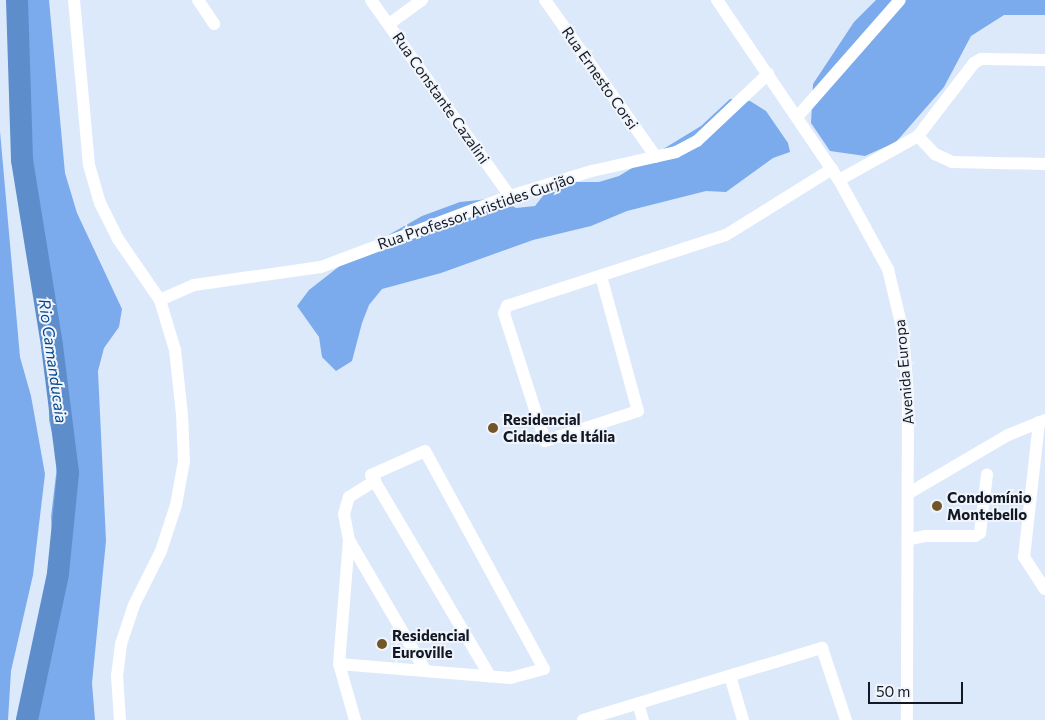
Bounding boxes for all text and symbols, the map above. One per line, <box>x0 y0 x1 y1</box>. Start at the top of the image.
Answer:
street label: Rua Ernesto Corsi <box>558 23 642 133</box>
street label: Rua Constante Cazalini <box>389 29 493 167</box>
street label: Rua Professor Aristides Gurjão <box>375 169 577 253</box>
water label: Rio Camanducaia <box>35 298 71 424</box>
street label: Avenida Europa <box>890 319 918 425</box>
place label: Residencial Cidades de Itália <box>503 410 615 445</box>
marker: Residencial Cidades de Itália <box>487 422 499 434</box>
place label: Condomínio Montebello <box>947 488 1032 523</box>
marker: Condomínio Montebello <box>931 500 943 512</box>
place label: Residencial Euroville <box>392 626 470 661</box>
marker: Residencial Euroville <box>376 638 388 650</box>
scale bar <box>870 672 965 704</box>
text: 50 m <box>876 682 910 700</box>

